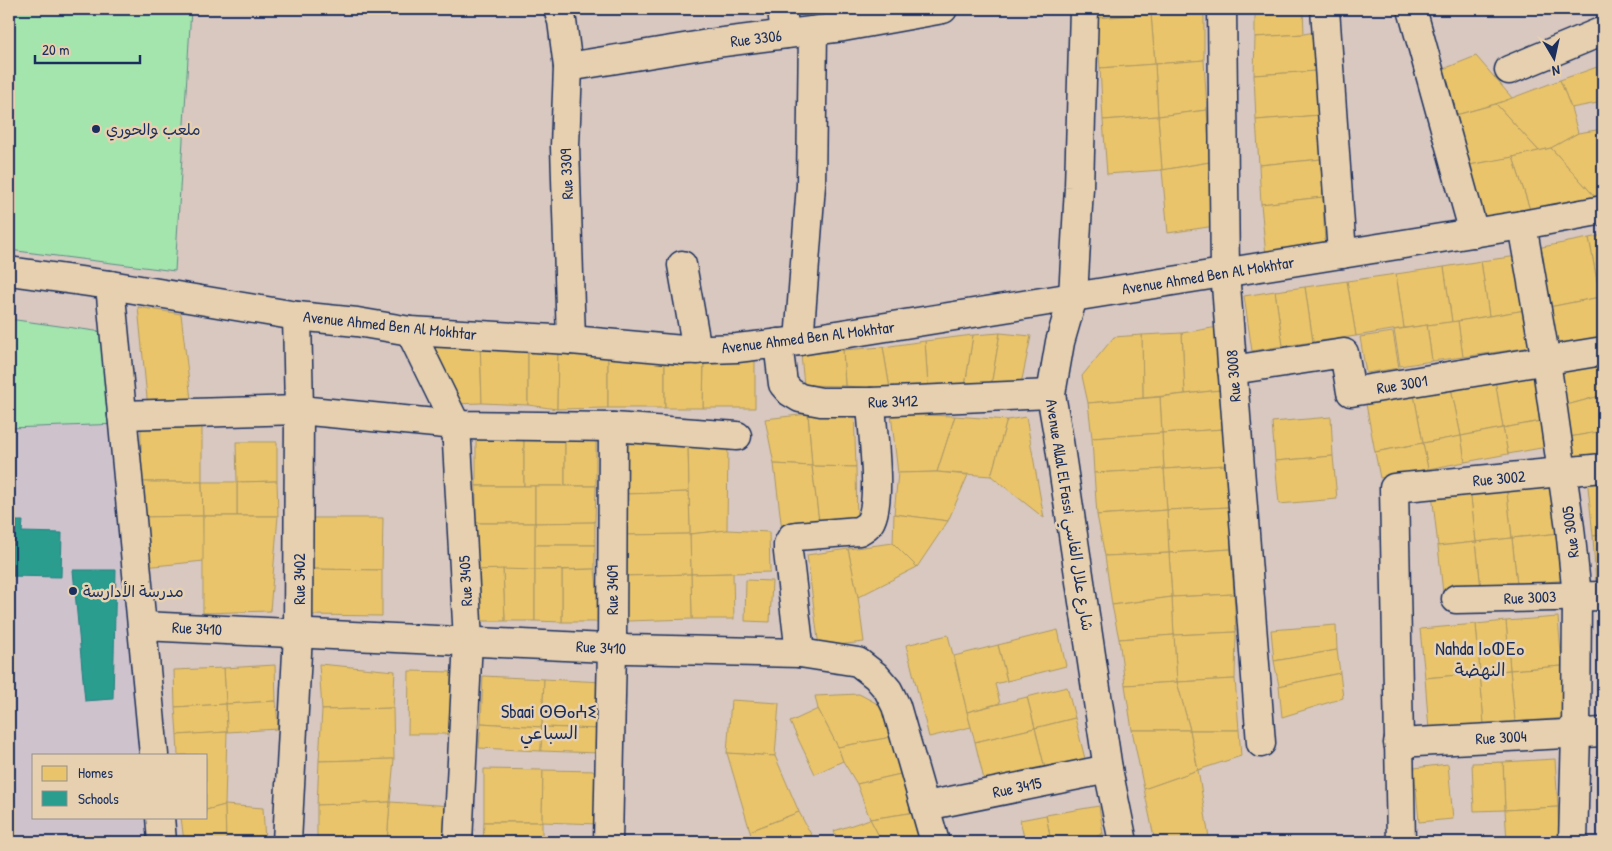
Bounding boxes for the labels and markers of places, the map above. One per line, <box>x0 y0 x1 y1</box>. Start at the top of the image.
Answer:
place label: ملعب والحوري <box>106 118 201 141</box>
marker: ملعب والحوري <box>90 123 102 135</box>
place label: مدرسة الأدارسة <box>83 580 184 602</box>
marker: مدرسة الأدارسة <box>67 585 79 597</box>

